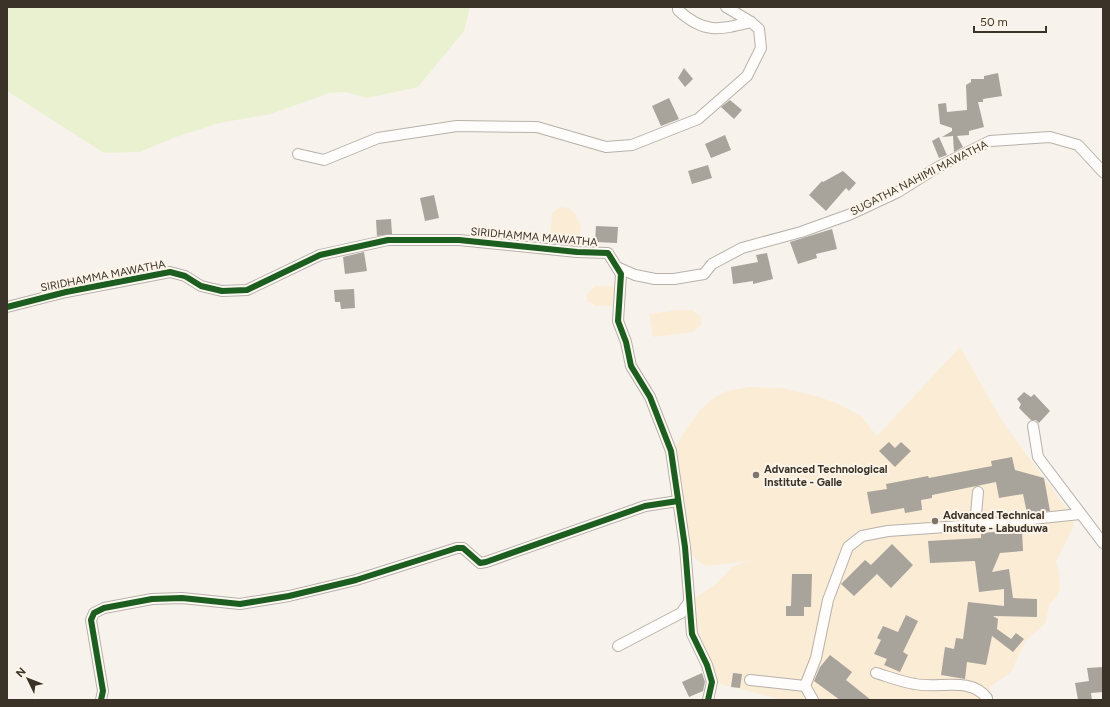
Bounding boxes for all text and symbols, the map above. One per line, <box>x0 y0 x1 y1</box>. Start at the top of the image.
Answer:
scale bar <box>974 8 1046 34</box>
text: 50 m <box>980 15 1008 29</box>
street label: SUGATHA NAHIMI MAWATHA <box>848 137 990 218</box>
street label: SIRIDHAMMA MAWATHA <box>470 225 599 249</box>
street label: SIRIDHAMMA MAWATHA <box>39 257 167 295</box>
place label: Advanced Technological Institute - Galle <box>764 463 888 489</box>
marker: Advanced Technological Institute - Galle <box>751 470 761 480</box>
place label: Advanced Technical Institute - Labuduwa <box>943 509 1048 535</box>
marker: Advanced Technical Institute - Labuduwa <box>930 516 940 526</box>
north arrow <box>8 659 48 699</box>
text: N <box>13 665 29 680</box>

